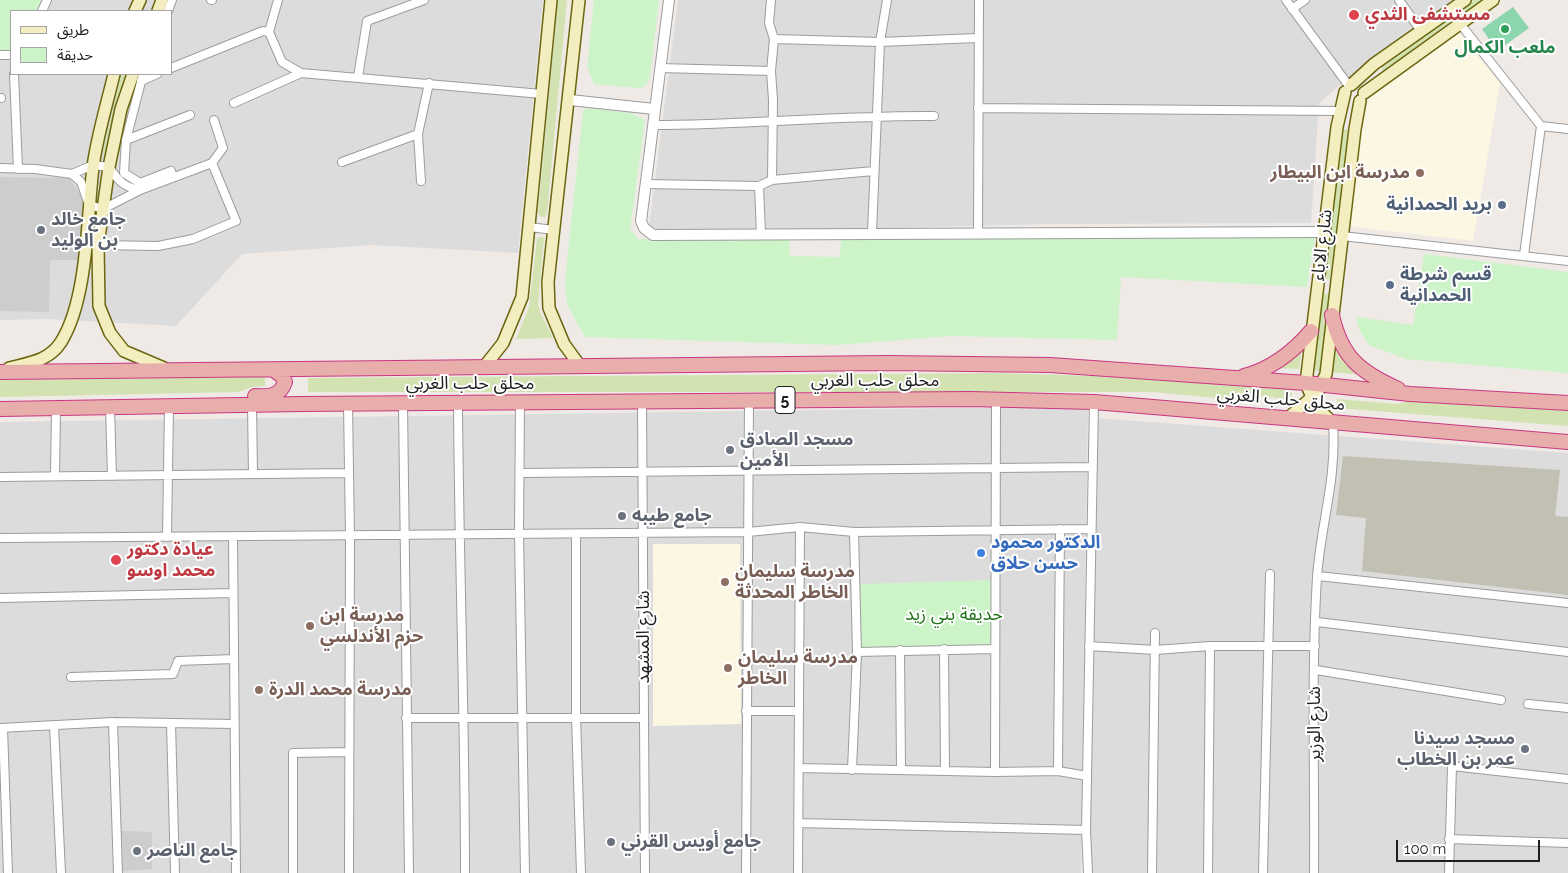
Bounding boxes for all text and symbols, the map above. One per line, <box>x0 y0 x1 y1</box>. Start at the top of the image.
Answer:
place label: مستشفى الثدي <box>1365 4 1490 26</box>
marker: مستشفى الثدي <box>1347 8 1361 22</box>
legend <box>10 10 172 75</box>
text: طريق <box>57 21 89 39</box>
marker: ملعب الكمال <box>1499 23 1511 35</box>
place label: ملعب الكمال <box>1454 37 1556 59</box>
text: حديقة <box>57 46 93 64</box>
place label: مدرسة ابن البيطار <box>1270 162 1410 184</box>
marker: مدرسة ابن البيطار <box>1414 167 1426 179</box>
place label: بريد الحمدانية <box>1386 194 1492 216</box>
marker: بريد الحمدانية <box>1496 199 1508 211</box>
street label: شارع الاباء <box>1307 208 1337 282</box>
place label: جامع خالد بن الوليد <box>51 209 126 252</box>
marker: جامع خالد بن الوليد <box>35 224 47 236</box>
place label: قسم شرطة الحمدانية <box>1400 264 1492 306</box>
marker: قسم شرطة الحمدانية <box>1384 279 1396 291</box>
street label: محلق حلب الغربي <box>811 370 939 392</box>
street label: محلق حلب الغربي <box>406 373 534 395</box>
street label: محلق حلب الغربي <box>1216 383 1346 415</box>
road number: 5 <box>775 386 795 414</box>
place label: مسجد الصادق الأمين <box>740 429 854 472</box>
marker: مسجد الصادق الأمين <box>724 444 736 456</box>
place label: جامع طيبه <box>632 505 712 527</box>
marker: جامع طيبه <box>616 510 628 522</box>
place label: الدكتور محمود حسن حلاق <box>991 532 1100 574</box>
place label: عيادة دكتور محمد اوسو <box>127 539 215 582</box>
marker: الدكتور محمود حسن حلاق <box>975 547 987 559</box>
marker: عيادة دكتور محمد اوسو <box>109 553 123 567</box>
place label: مدرسة سليمان الخاطر المحدثة <box>735 561 855 604</box>
marker: مدرسة سليمان الخاطر المحدثة <box>719 576 731 588</box>
street label: شارع المشهد <box>633 590 655 684</box>
park label: حديقة بني زيد <box>905 604 1003 626</box>
place label: مدرسة ابن حزم الأندلسي <box>320 605 423 648</box>
marker: مدرسة ابن حزم الأندلسي <box>304 620 316 632</box>
place label: مدرسة سليمان الخاطر <box>738 647 858 690</box>
marker: مدرسة سليمان الخاطر <box>722 662 734 674</box>
place label: مدرسة محمد الدرة <box>269 679 412 701</box>
marker: مدرسة محمد الدرة <box>253 684 265 696</box>
street label: شارع الوزير <box>1304 686 1326 762</box>
place label: مسجد سيدنا عمر بن الخطاب <box>1397 728 1515 771</box>
marker: مسجد سيدنا عمر بن الخطاب <box>1519 743 1531 755</box>
scale bar <box>1398 830 1542 862</box>
place label: جامع أويس القرني <box>621 831 761 853</box>
marker: جامع أويس القرني <box>605 836 617 848</box>
place label: جامع الناصر <box>147 840 238 862</box>
text: 100 m <box>1404 840 1446 858</box>
marker: جامع الناصر <box>131 845 143 857</box>

